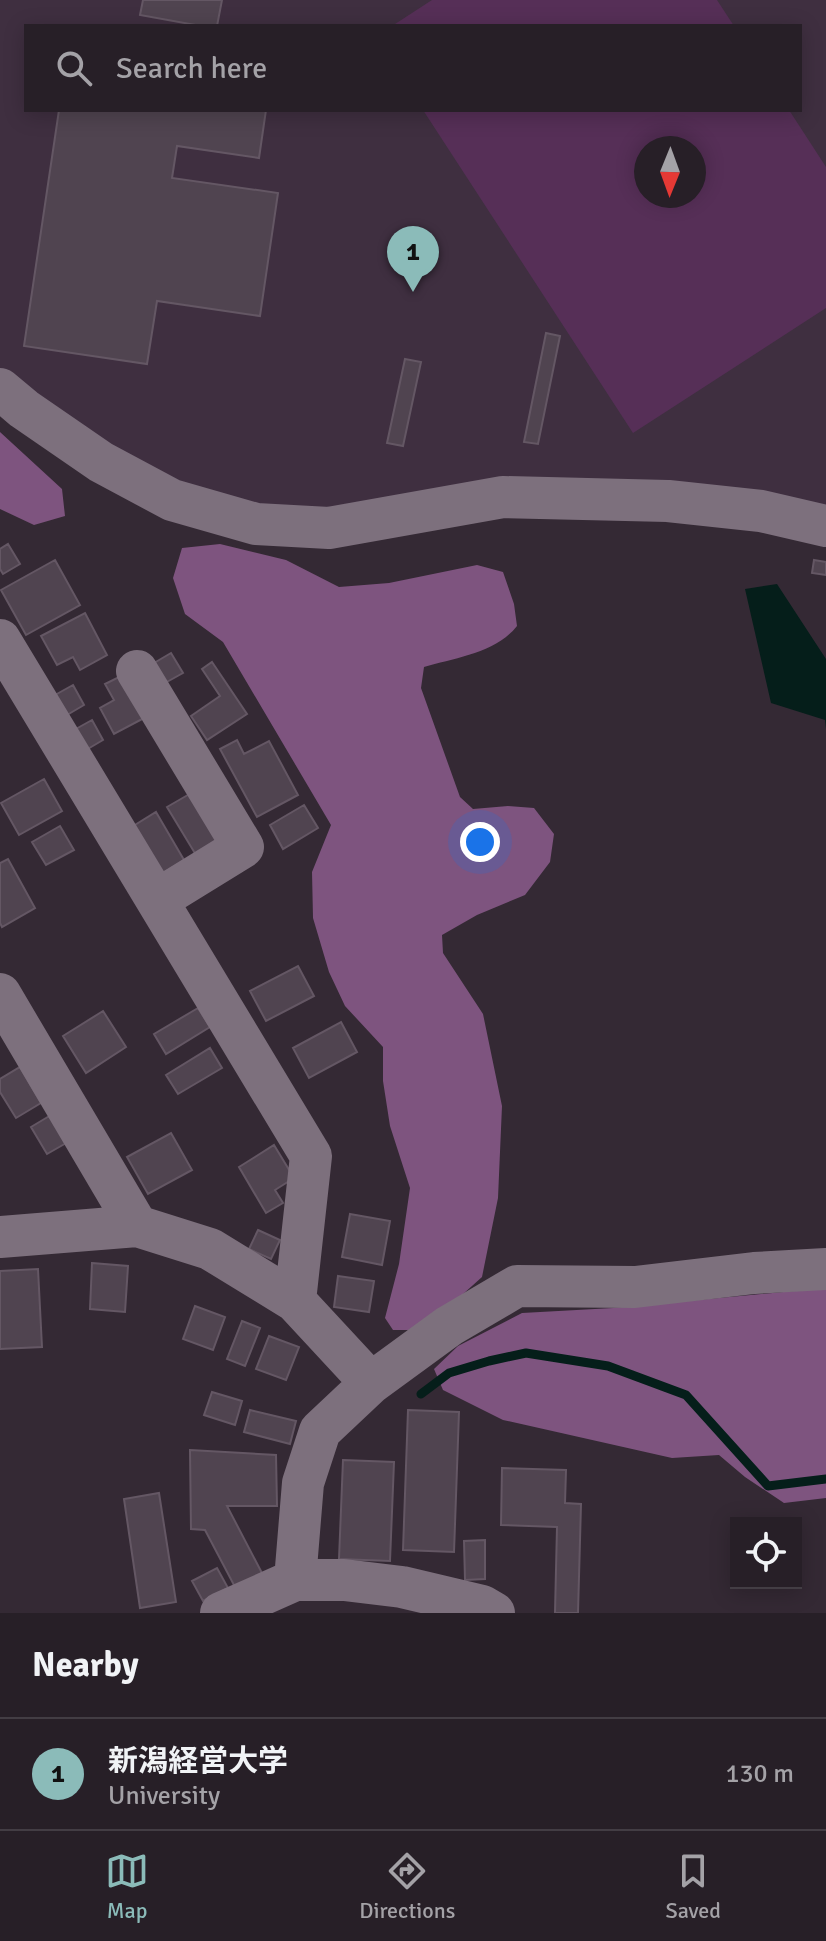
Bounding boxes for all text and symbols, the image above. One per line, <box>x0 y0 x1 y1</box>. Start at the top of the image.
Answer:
search box <box>24 24 802 112</box>
icon: search <box>52 46 96 90</box>
text: Search here <box>116 50 267 87</box>
north arrow <box>634 136 706 208</box>
pin: 1 <box>387 226 439 292</box>
your location <box>460 822 500 862</box>
map controls <box>730 1517 802 1589</box>
button: locate <box>730 1517 802 1589</box>
text: Nearby <box>32 1644 139 1686</box>
text: 新潟経営大学 <box>108 1743 288 1780</box>
text: 1 <box>51 1758 65 1790</box>
text: 130 m <box>725 1758 794 1790</box>
text: University <box>108 1780 220 1812</box>
tab: Map <box>105 1849 149 1924</box>
tab: Directions <box>359 1849 455 1924</box>
tab: Saved <box>666 1849 721 1924</box>

